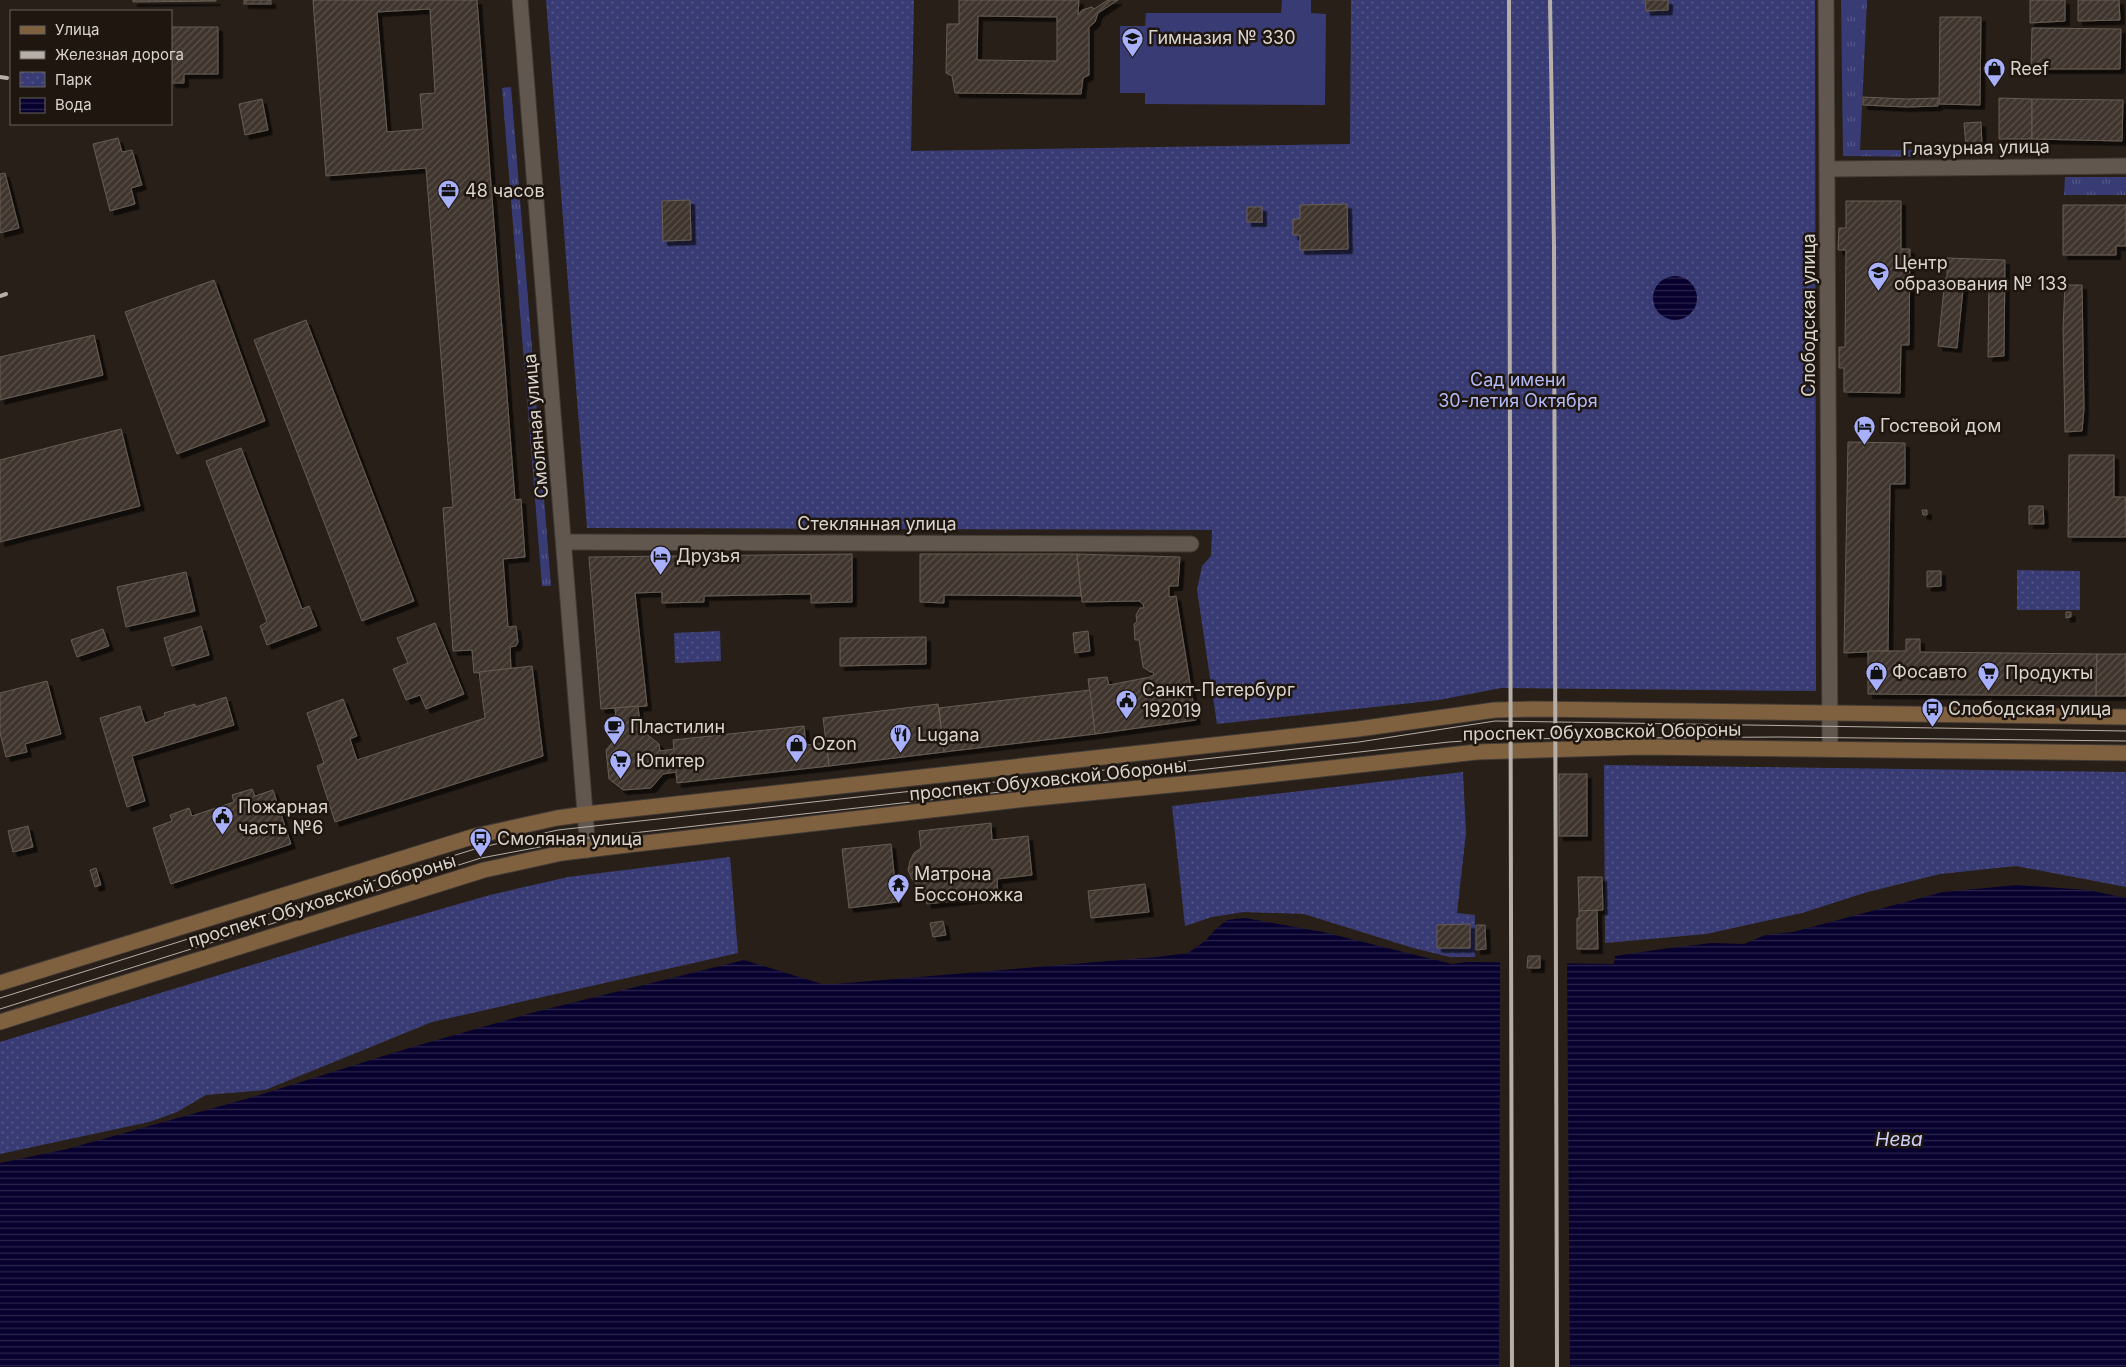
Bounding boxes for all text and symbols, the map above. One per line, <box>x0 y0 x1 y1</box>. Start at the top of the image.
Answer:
legend <box>10 10 172 125</box>
text: Улица <box>55 20 99 39</box>
school or university icon: Гимназия № 330 <box>1120 26 1144 57</box>
place label: Гимназия № 330 <box>1148 27 1296 48</box>
text: Железная дорога <box>55 45 184 64</box>
shop icon: Reef <box>1982 57 2006 88</box>
place label: Reef <box>2010 58 2049 79</box>
text: Парк <box>55 70 92 89</box>
text: Вода <box>55 95 92 114</box>
street label: Глазурная улица <box>1902 136 2050 159</box>
office icon: 48 часов <box>437 179 461 210</box>
place label: 48 часов <box>465 180 545 201</box>
street label: Слободская улица <box>1798 233 1819 397</box>
place label: Центр образования № 133 <box>1894 252 2067 294</box>
school or university icon: Центр образования № 133 <box>1866 261 1890 292</box>
street label: Смоляная улица <box>519 353 552 499</box>
park label: Сад имени 30-летия Октября <box>1438 369 1598 411</box>
hotel icon: Гостевой дом <box>1852 414 1876 445</box>
place label: Гостевой дом <box>1880 415 2001 436</box>
street label: Стеклянная улица <box>797 513 957 534</box>
hotel icon: Друзья <box>648 544 672 575</box>
place label: Друзья <box>676 545 740 566</box>
shop icon: Фосавто <box>1864 660 1888 691</box>
place label: Фосавто <box>1892 661 1967 682</box>
supermarket icon: Продукты <box>1977 661 2001 692</box>
place label: Продукты <box>2005 662 2093 683</box>
place label: Санкт-Петербург 192019 <box>1142 679 1295 721</box>
public building icon: Санкт-Петербург 192019 <box>1114 688 1138 719</box>
bus stop icon: Слободская улица <box>1920 697 1944 728</box>
place label: Слободская улица <box>1948 698 2111 719</box>
cafe icon: Пластилин <box>602 715 626 746</box>
place label: Пластилин <box>630 716 725 737</box>
street label: проспект Обуховской Обороны <box>1462 719 1742 744</box>
restaurant icon: Lugana <box>889 723 913 754</box>
place label: Lugana <box>917 724 980 745</box>
shop icon: Ozon <box>784 732 808 763</box>
place label: Ozon <box>812 733 857 754</box>
supermarket icon: Юпитер <box>608 749 632 780</box>
place label: Юпитер <box>636 750 705 771</box>
street label: проспект Обуховской Обороны <box>908 754 1188 805</box>
place label: Пожарная часть №6 <box>238 796 328 838</box>
public building icon: Пожарная часть №6 <box>210 805 234 836</box>
bus stop icon: Смоляная улица <box>469 827 493 858</box>
place label: Смоляная улица <box>497 828 642 849</box>
street label: проспект Обуховской Обороны <box>185 850 458 951</box>
place label: Матрона Боссоножка <box>914 863 1023 905</box>
temple icon: Матрона Боссоножка <box>886 872 910 903</box>
water label: Нева <box>1875 1128 1923 1151</box>

